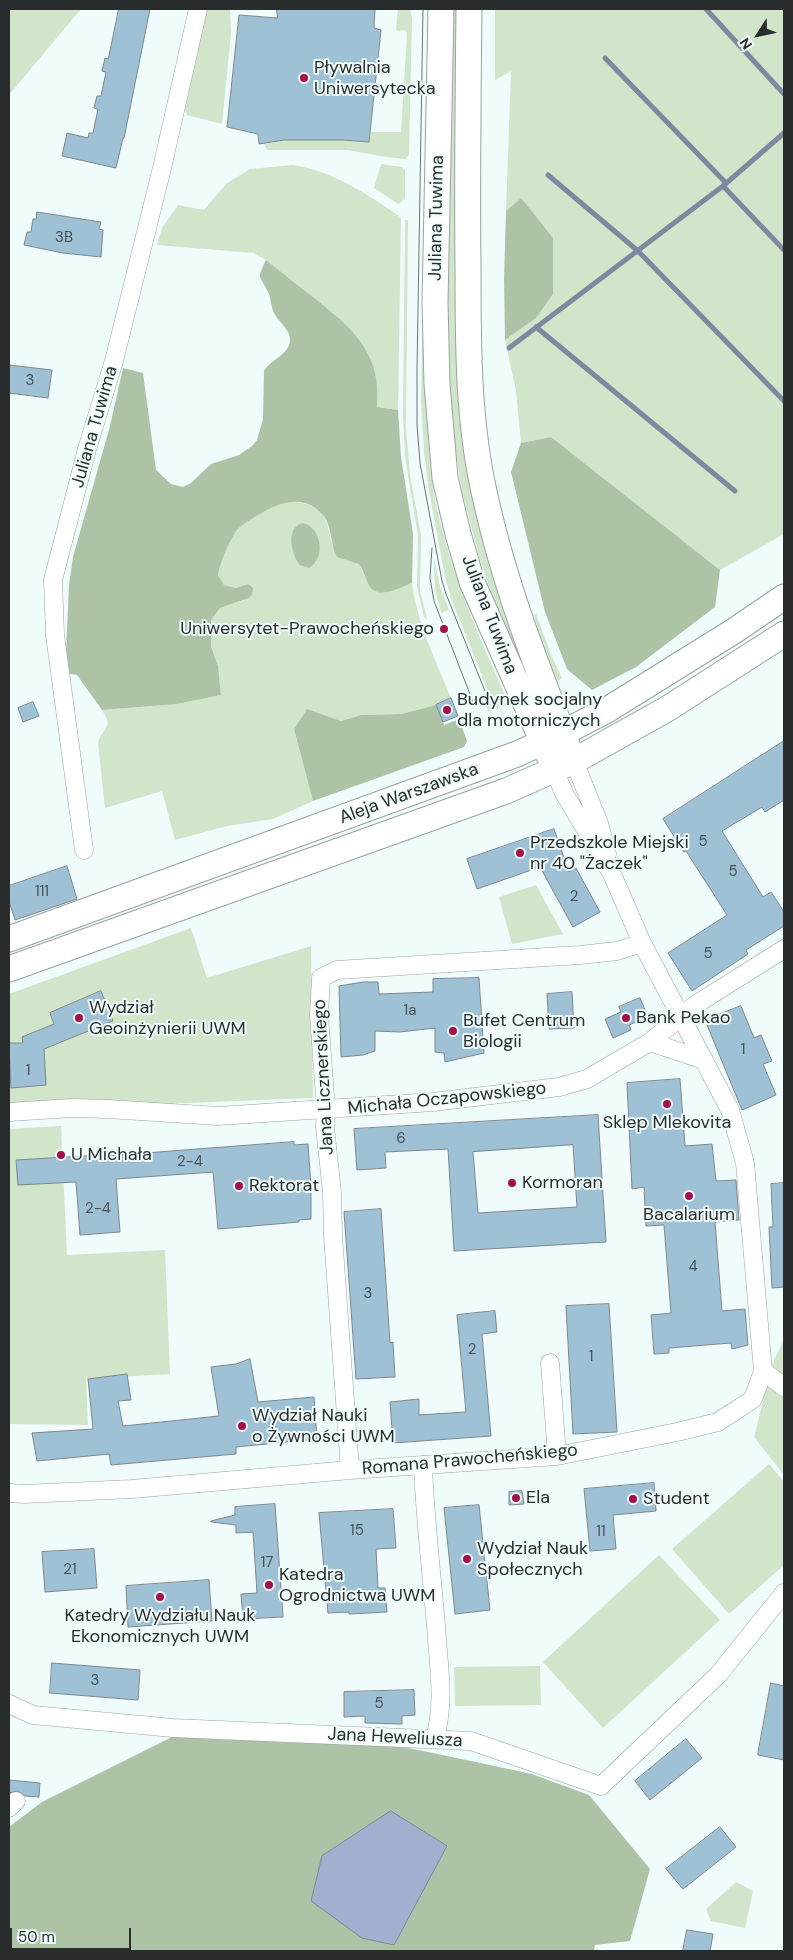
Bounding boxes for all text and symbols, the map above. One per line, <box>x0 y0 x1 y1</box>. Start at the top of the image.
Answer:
north arrow <box>733 10 783 60</box>
text: N <box>735 34 756 53</box>
place label: Pływalnia Uniwersytecka <box>314 57 435 100</box>
marker: Pływalnia Uniwersytecka <box>298 72 310 84</box>
street label: Juliana Tuwima <box>425 155 449 281</box>
house number: 3B <box>55 229 73 247</box>
street label: Juliana Tuwima <box>67 364 123 490</box>
house number: 3 <box>26 372 34 390</box>
street label: Juliana Tuwima <box>456 552 522 678</box>
place label: Uniwersytet-Prawocheńskiego <box>180 618 434 640</box>
marker: Uniwersytet-Prawocheńskiego <box>438 623 450 635</box>
place label: Budynek socjalny dla motorniczych <box>457 689 602 732</box>
marker: Budynek socjalny dla motorniczych <box>441 704 453 716</box>
street label: Aleja Warszawska <box>336 759 482 829</box>
place label: Przedszkole Miejski nr 40 "Żaczek" <box>530 832 689 874</box>
house number: 5 <box>698 833 708 851</box>
marker: Przedszkole Miejski nr 40 "Żaczek" <box>514 847 526 859</box>
house number: 5 <box>728 863 738 881</box>
house number: 111 <box>35 883 49 901</box>
house number: 2 <box>570 888 578 906</box>
house number: 5 <box>703 945 713 963</box>
place label: Wydział Geoinżynierii UWM <box>89 997 246 1040</box>
street label: Jana Licznerskiego <box>309 998 339 1156</box>
house number: 1a <box>404 1002 416 1020</box>
place label: Bank Pekao <box>636 1007 730 1029</box>
place label: Bufet Centrum Biologii <box>463 1010 585 1052</box>
marker: Wydział Geoinżynierii UWM <box>73 1012 85 1024</box>
marker: Bank Pekao <box>620 1012 632 1024</box>
marker: Bufet Centrum Biologii <box>447 1025 459 1037</box>
house number: 1 <box>741 1041 745 1059</box>
house number: 1 <box>26 1062 30 1080</box>
street label: Michała Oczapowskiego <box>347 1078 547 1120</box>
marker: Sklep Mlekovita <box>661 1098 673 1110</box>
place label: Sklep Mlekovita <box>603 1112 731 1134</box>
house number: 6 <box>396 1130 406 1148</box>
place label: U Michała <box>71 1144 152 1166</box>
marker: U Michała <box>55 1149 67 1161</box>
house number: 2-4 <box>177 1153 203 1171</box>
place label: Kormoran <box>522 1172 603 1194</box>
place label: Rektorat <box>249 1175 319 1197</box>
marker: Kormoran <box>506 1177 518 1189</box>
marker: Rektorat <box>233 1180 245 1192</box>
marker: Bacalarium <box>683 1190 695 1202</box>
house number: 2-4 <box>85 1200 111 1218</box>
place label: Bacalarium <box>643 1204 735 1226</box>
house number: 4 <box>688 1258 698 1276</box>
house number: 3 <box>364 1285 372 1303</box>
house number: 2 <box>468 1341 476 1359</box>
house number: 1 <box>589 1348 593 1366</box>
place label: Wydział Nauki o Żywności UWM <box>252 1405 395 1448</box>
marker: Wydział Nauki o Żywności UWM <box>236 1420 248 1432</box>
street label: Romana Prawocheńskiego <box>361 1440 579 1480</box>
place label: Ela <box>526 1487 550 1509</box>
place label: Student <box>643 1488 710 1510</box>
marker: Ela <box>510 1492 522 1504</box>
marker: Student <box>627 1493 639 1505</box>
house number: 15 <box>350 1522 364 1540</box>
house number: 11 <box>596 1523 606 1541</box>
place label: Wydział Nauk Społecznych <box>477 1538 588 1580</box>
marker: Wydział Nauk Społecznych <box>461 1553 473 1565</box>
house number: 17 <box>261 1554 273 1572</box>
house number: 21 <box>63 1561 77 1579</box>
place label: Katedra Ogrodnictwa UWM <box>279 1564 435 1606</box>
marker: Katedra Ogrodnictwa UWM <box>263 1579 275 1591</box>
marker: Katedry Wydziału Nauk Ekonomicznych UWM <box>154 1591 166 1603</box>
place label: Katedry Wydziału Nauk Ekonomicznych UWM <box>65 1605 255 1648</box>
house number: 3 <box>91 1672 99 1690</box>
house number: 5 <box>374 1695 384 1713</box>
street label: Jana Heweliusza <box>327 1724 463 1752</box>
scale bar <box>12 1918 134 1950</box>
text: 50 m <box>18 1927 55 1947</box>

